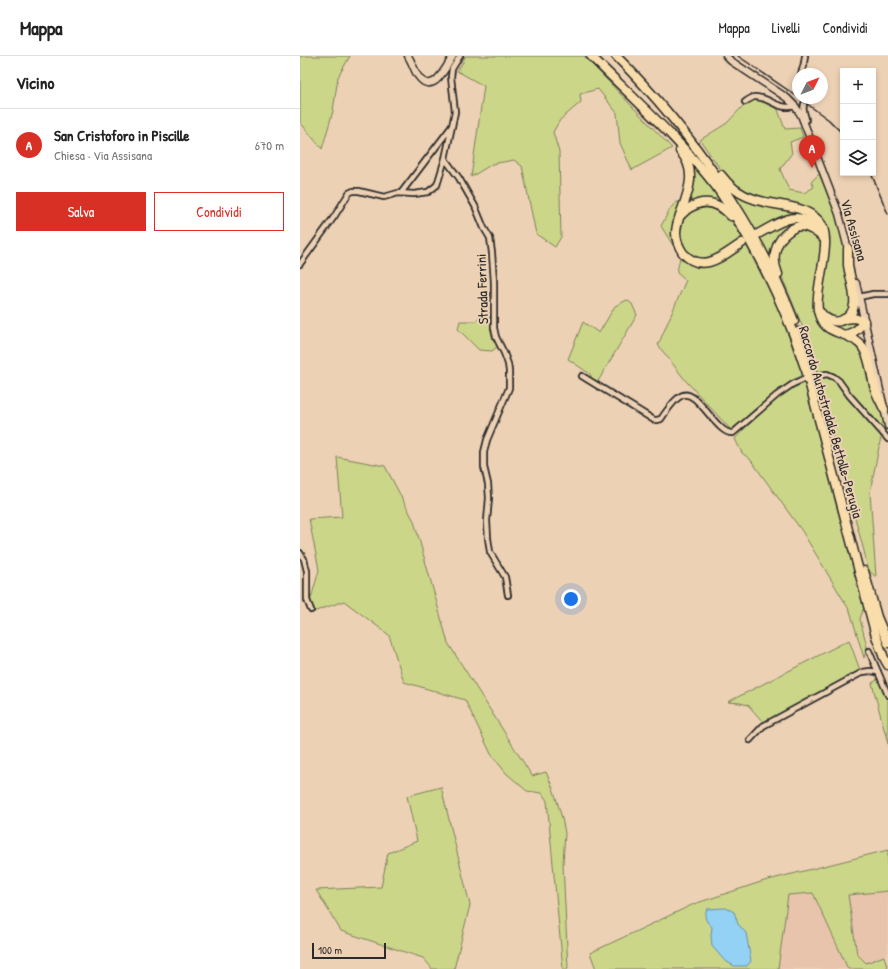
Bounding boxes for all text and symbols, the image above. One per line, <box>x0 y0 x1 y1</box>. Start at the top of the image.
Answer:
text: Mappa <box>20 15 62 41</box>
text: Mappa <box>718 18 750 37</box>
text: Livelli <box>772 18 800 37</box>
text: Condividi <box>822 18 868 37</box>
north arrow <box>792 68 828 104</box>
map controls <box>840 68 876 176</box>
button: + <box>840 68 876 104</box>
text: Vicino <box>16 71 54 94</box>
button: − <box>840 104 876 140</box>
text: San Cristoforo in Piscille <box>54 125 190 146</box>
pin: A <box>799 135 825 168</box>
text: A <box>26 136 32 154</box>
text: 670 m <box>255 136 284 154</box>
button: layers <box>840 140 876 176</box>
text: Chiesa · Via Assisana <box>54 146 152 164</box>
button: Salva <box>16 192 146 231</box>
button: Condividi <box>154 192 284 231</box>
street label: Via Assisana <box>837 197 872 263</box>
street label: Strada Ferrini <box>471 253 492 325</box>
street label: Raccordo Autostradale Bettolle-Perugia <box>794 324 868 521</box>
your location <box>561 589 581 609</box>
scale bar <box>312 941 386 960</box>
text: 100 m <box>318 943 342 957</box>

